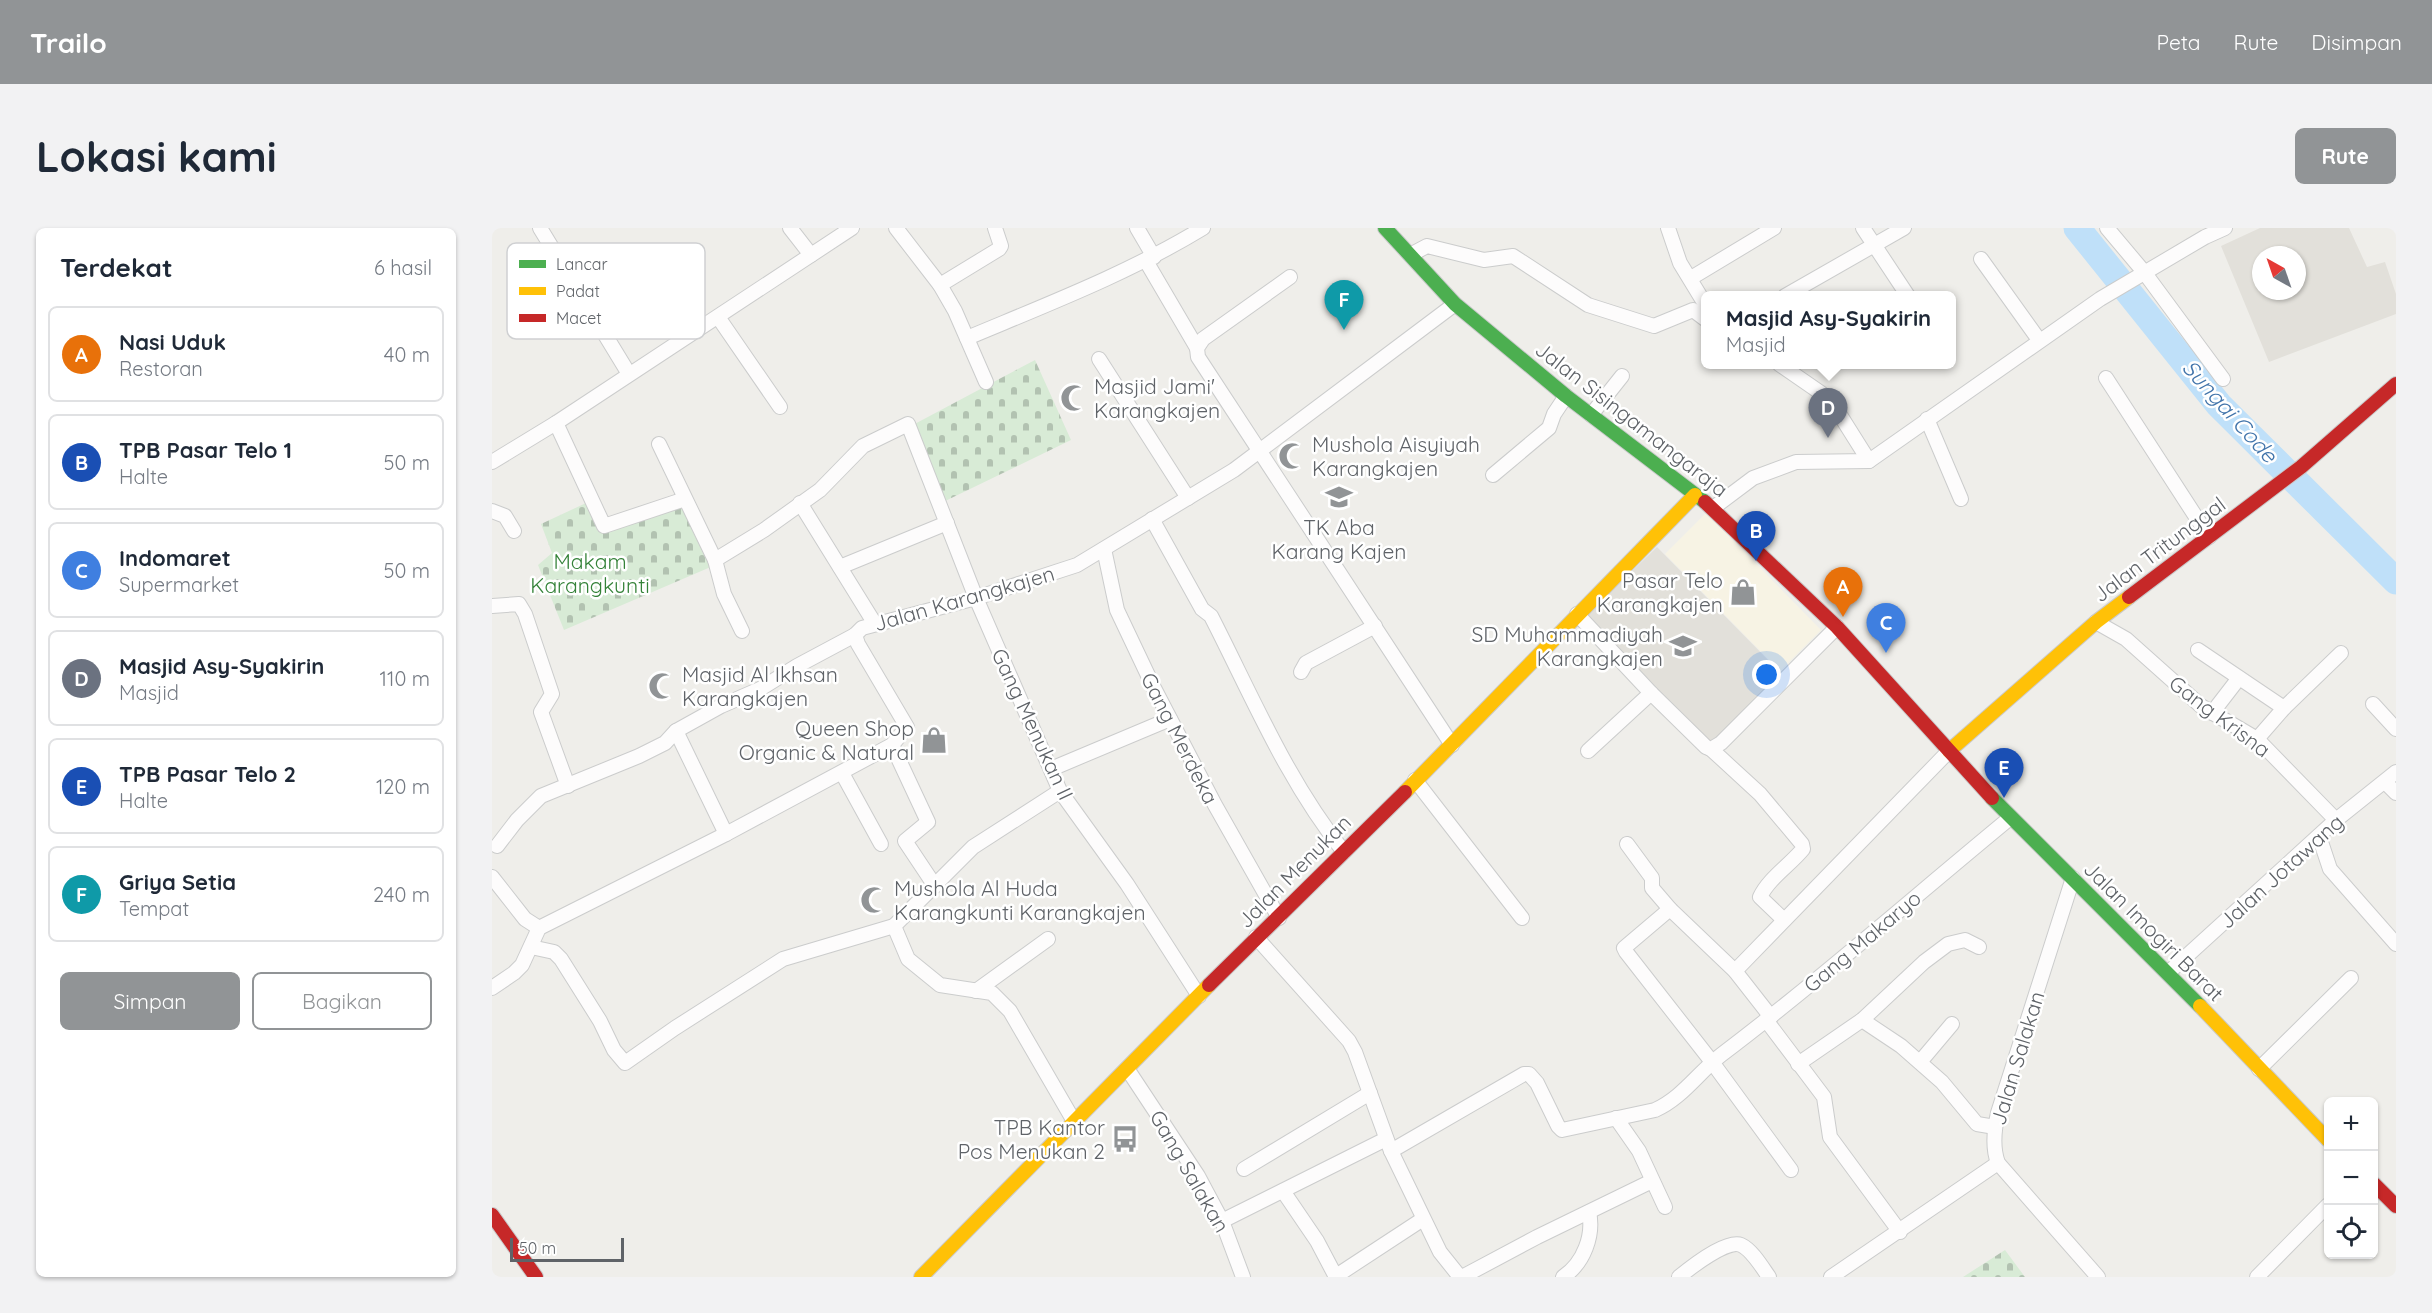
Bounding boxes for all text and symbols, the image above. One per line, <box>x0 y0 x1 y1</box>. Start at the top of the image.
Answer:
text: Trailo <box>30 25 107 60</box>
text: Peta <box>2157 29 2201 55</box>
text: Rute <box>2234 29 2278 55</box>
text: Disimpan <box>2311 29 2402 55</box>
button: Rute <box>2295 128 2396 184</box>
text: Lokasi kami <box>36 130 277 183</box>
legend <box>507 243 705 339</box>
north arrow <box>2252 246 2306 300</box>
text: Terdekat <box>60 251 173 284</box>
text: Lancar <box>556 254 608 274</box>
text: 6 hasil <box>374 255 432 280</box>
pin: F <box>1324 280 1364 330</box>
text: Padat <box>556 281 600 301</box>
popup <box>1701 291 1956 369</box>
text: Masjid Asy-Syakirin <box>1726 304 1931 332</box>
text: Macet <box>556 308 602 328</box>
text: Nasi Uduk <box>119 328 226 356</box>
text: Masjid <box>1726 332 1786 357</box>
street label: Jalan Sisingamangaraja <box>1530 336 1734 502</box>
text: A <box>75 342 88 367</box>
text: 40 m <box>384 342 430 367</box>
water label: Sungai Code <box>2177 354 2285 469</box>
text: Restoran <box>119 356 203 381</box>
place label: Masjid Jami' Karangkajen <box>1094 373 1220 423</box>
mosque icon: Masjid Jami' Karangkajen <box>1059 383 1089 413</box>
pin: D <box>1808 388 1848 438</box>
place label: Mushola Aisyiyah Karangkajen <box>1312 431 1480 481</box>
text: TPB Pasar Telo 1 <box>119 436 292 464</box>
mosque icon: Mushola Aisyiyah Karangkajen <box>1277 441 1307 471</box>
text: B <box>75 450 88 475</box>
text: 50 m <box>384 450 430 475</box>
text: Halte <box>119 464 168 489</box>
school or university icon: TK Aba Karang Kajen <box>1324 482 1354 512</box>
street label: Jalan Tritunggal <box>2088 491 2230 607</box>
pin: B <box>1736 512 1776 561</box>
place label: TK Aba Karang Kajen <box>1271 514 1407 564</box>
text: Indomaret <box>119 544 231 572</box>
park label: Makam Karangkunti <box>530 548 650 598</box>
text: C <box>75 558 88 583</box>
text: 50 m <box>384 558 430 583</box>
street label: Jalan Karangkajen <box>871 560 1057 636</box>
place label: Pasar Telo Karangkajen <box>1597 567 1723 617</box>
pin: A <box>1824 568 1862 617</box>
text: Supermarket <box>119 572 239 597</box>
shop icon: Pasar Telo Karangkajen <box>1728 577 1758 607</box>
pin: C <box>1866 604 1906 653</box>
place label: SD Muhammadiyah Karangkajen <box>1472 621 1663 671</box>
school or university icon: SD Muhammadiyah Karangkajen <box>1668 631 1698 661</box>
street label: Gang Menukan II <box>987 644 1079 804</box>
text: Masjid Asy-Syakirin <box>119 652 324 680</box>
your location <box>1752 660 1781 689</box>
place label: Masjid Al Ikhsan Karangkajen <box>682 661 838 711</box>
text: D <box>74 666 89 691</box>
text: 110 m <box>380 666 430 691</box>
street label: Gang Merdeka <box>1136 668 1224 808</box>
street label: Gang Krisna <box>2164 670 2276 762</box>
mosque icon: Masjid Al Ikhsan Karangkajen <box>647 671 677 701</box>
text: Masjid <box>119 680 179 705</box>
place label: Queen Shop Organic & Natural <box>739 715 914 765</box>
shop icon: Queen Shop Organic & Natural <box>919 725 949 755</box>
pin: E <box>1984 748 2024 798</box>
text: TPB Pasar Telo 2 <box>119 760 296 788</box>
text: E <box>76 774 87 799</box>
text: 120 m <box>376 774 430 799</box>
text: Halte <box>119 788 168 813</box>
street label: Jalan Jotawang <box>2213 808 2349 934</box>
street label: Jalan Menukan <box>1232 809 1356 933</box>
street label: Jalan Imogiri Barat <box>2079 856 2229 1006</box>
text: Griya Setia <box>119 868 236 896</box>
place label: Mushola Al Huda Karangkunti Karangkajen <box>894 875 1146 925</box>
text: F <box>76 882 87 907</box>
text: 240 m <box>373 882 430 907</box>
street label: Gang Makaryo <box>1798 884 1926 998</box>
mosque icon: Mushola Al Huda Karangkunti Karangkajen <box>859 885 889 915</box>
text: Tempat <box>119 896 189 921</box>
button: Simpan <box>60 972 240 1030</box>
button: Bagikan <box>252 972 432 1030</box>
street label: Jalan Salakan <box>1984 988 2050 1128</box>
map controls <box>2324 1097 2378 1259</box>
button: + <box>2324 1097 2378 1151</box>
street label: Gang Salakan <box>1145 1105 1235 1237</box>
place label: TPB Kantor Pos Menukan 2 <box>958 1114 1105 1164</box>
bus stop icon: TPB Kantor Pos Menukan 2 <box>1110 1124 1140 1154</box>
button: − <box>2324 1151 2378 1205</box>
button: locate <box>2324 1205 2378 1259</box>
scale bar <box>510 1235 624 1262</box>
text: 50 m <box>519 1238 556 1258</box>

